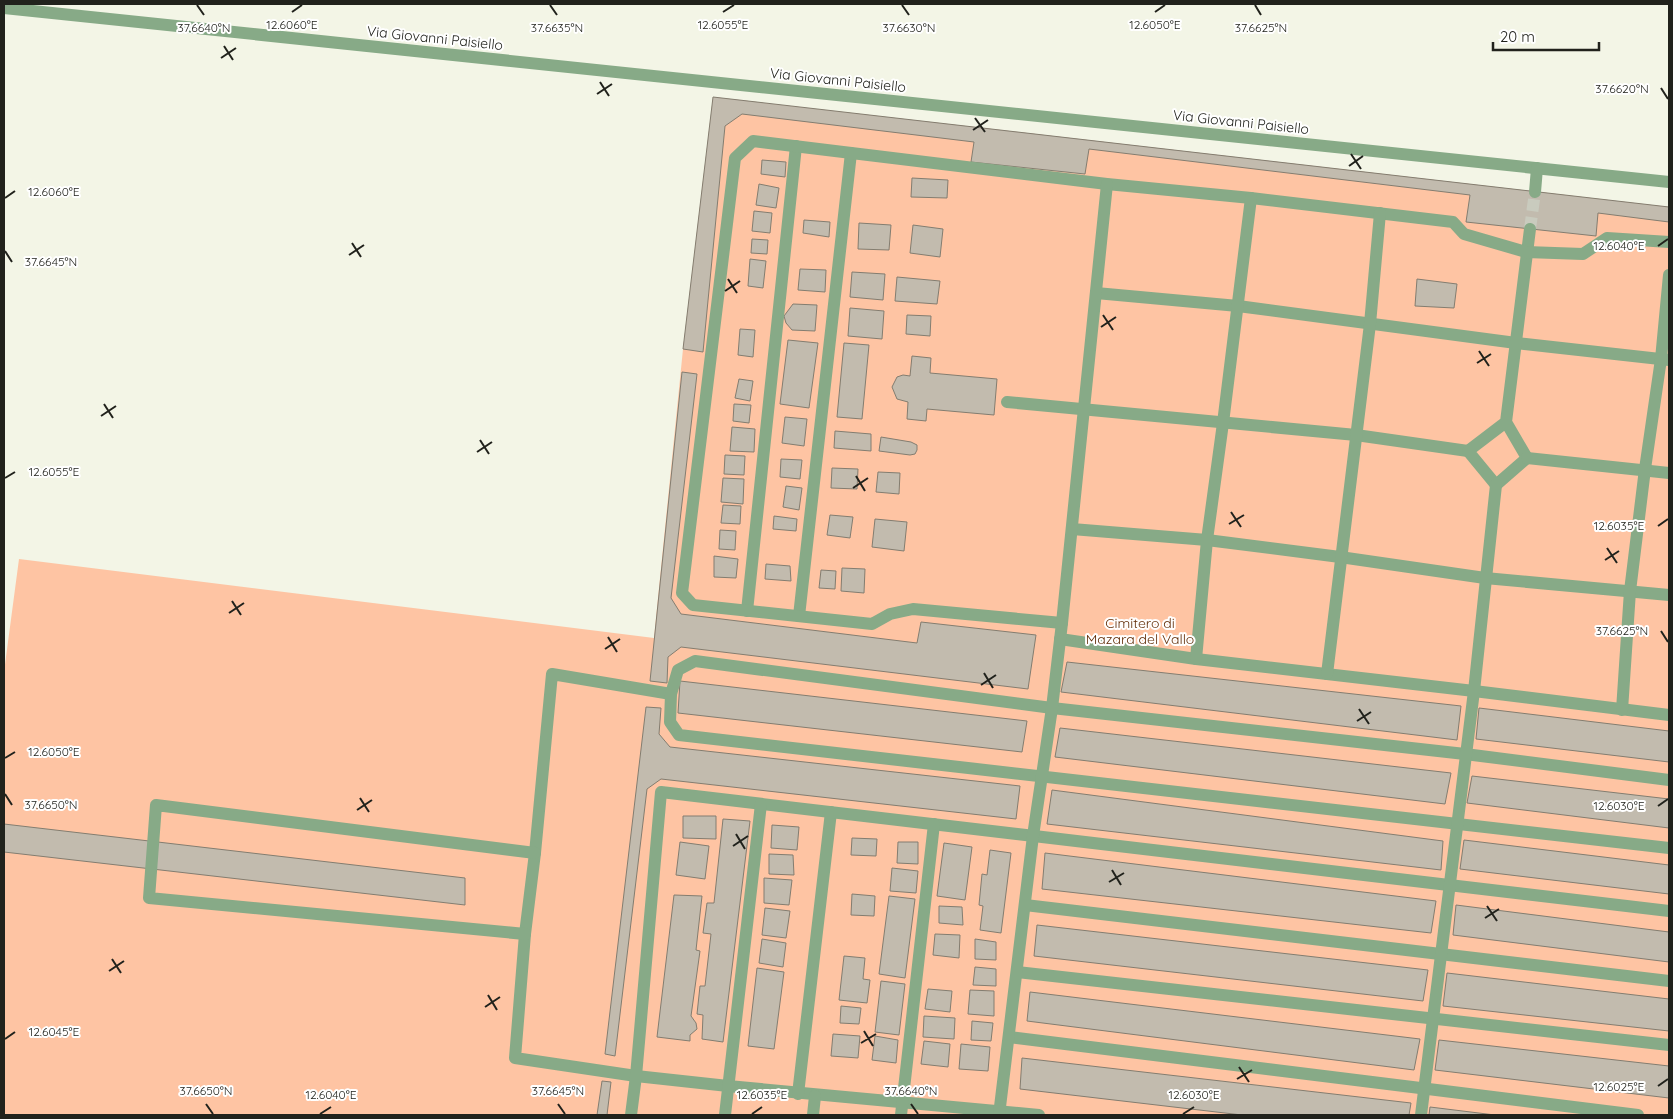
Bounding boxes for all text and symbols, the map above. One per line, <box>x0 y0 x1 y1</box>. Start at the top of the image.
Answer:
text: 12.6060°E <box>266 17 318 32</box>
text: 12.6055°E <box>698 17 749 32</box>
text: 12.6050°E <box>1129 17 1181 32</box>
text: 37.6640°N <box>177 20 231 35</box>
text: 37.6635°N <box>531 20 583 35</box>
text: 37.6630°N <box>883 20 935 35</box>
text: 37.6625°N <box>1235 20 1287 35</box>
scale bar <box>1493 20 1599 52</box>
street label: Via Giovanni Paisiello <box>366 22 504 54</box>
text: 20 m <box>1500 27 1535 46</box>
street label: Via Giovanni Paisiello <box>769 64 907 96</box>
text: 37.6620°N <box>1595 81 1649 96</box>
street label: Via Giovanni Paisiello <box>1172 106 1310 138</box>
text: 12.6060°E <box>28 184 80 199</box>
text: 12.6040°E <box>1593 238 1645 253</box>
text: 37.6645°N <box>25 254 77 269</box>
text: 12.6055°E <box>29 464 80 479</box>
text: 12.6035°E <box>1594 518 1644 533</box>
park label: Cimitero di Mazara del Vallo <box>1086 614 1194 648</box>
text: 37.6625°N <box>1596 623 1648 638</box>
text: 12.6050°E <box>28 744 80 759</box>
text: 37.6650°N <box>24 797 78 812</box>
text: 12.6030°E <box>1593 798 1645 813</box>
text: 12.6045°E <box>29 1024 79 1039</box>
text: 12.6025°E <box>1594 1079 1645 1094</box>
text: 37.6650°N <box>179 1083 233 1098</box>
text: 37.6645°N <box>532 1083 584 1098</box>
text: 37.6640°N <box>884 1083 938 1098</box>
text: 12.6040°E <box>305 1087 357 1102</box>
text: 12.6035°E <box>737 1087 787 1102</box>
text: 12.6030°E <box>1168 1087 1220 1102</box>

